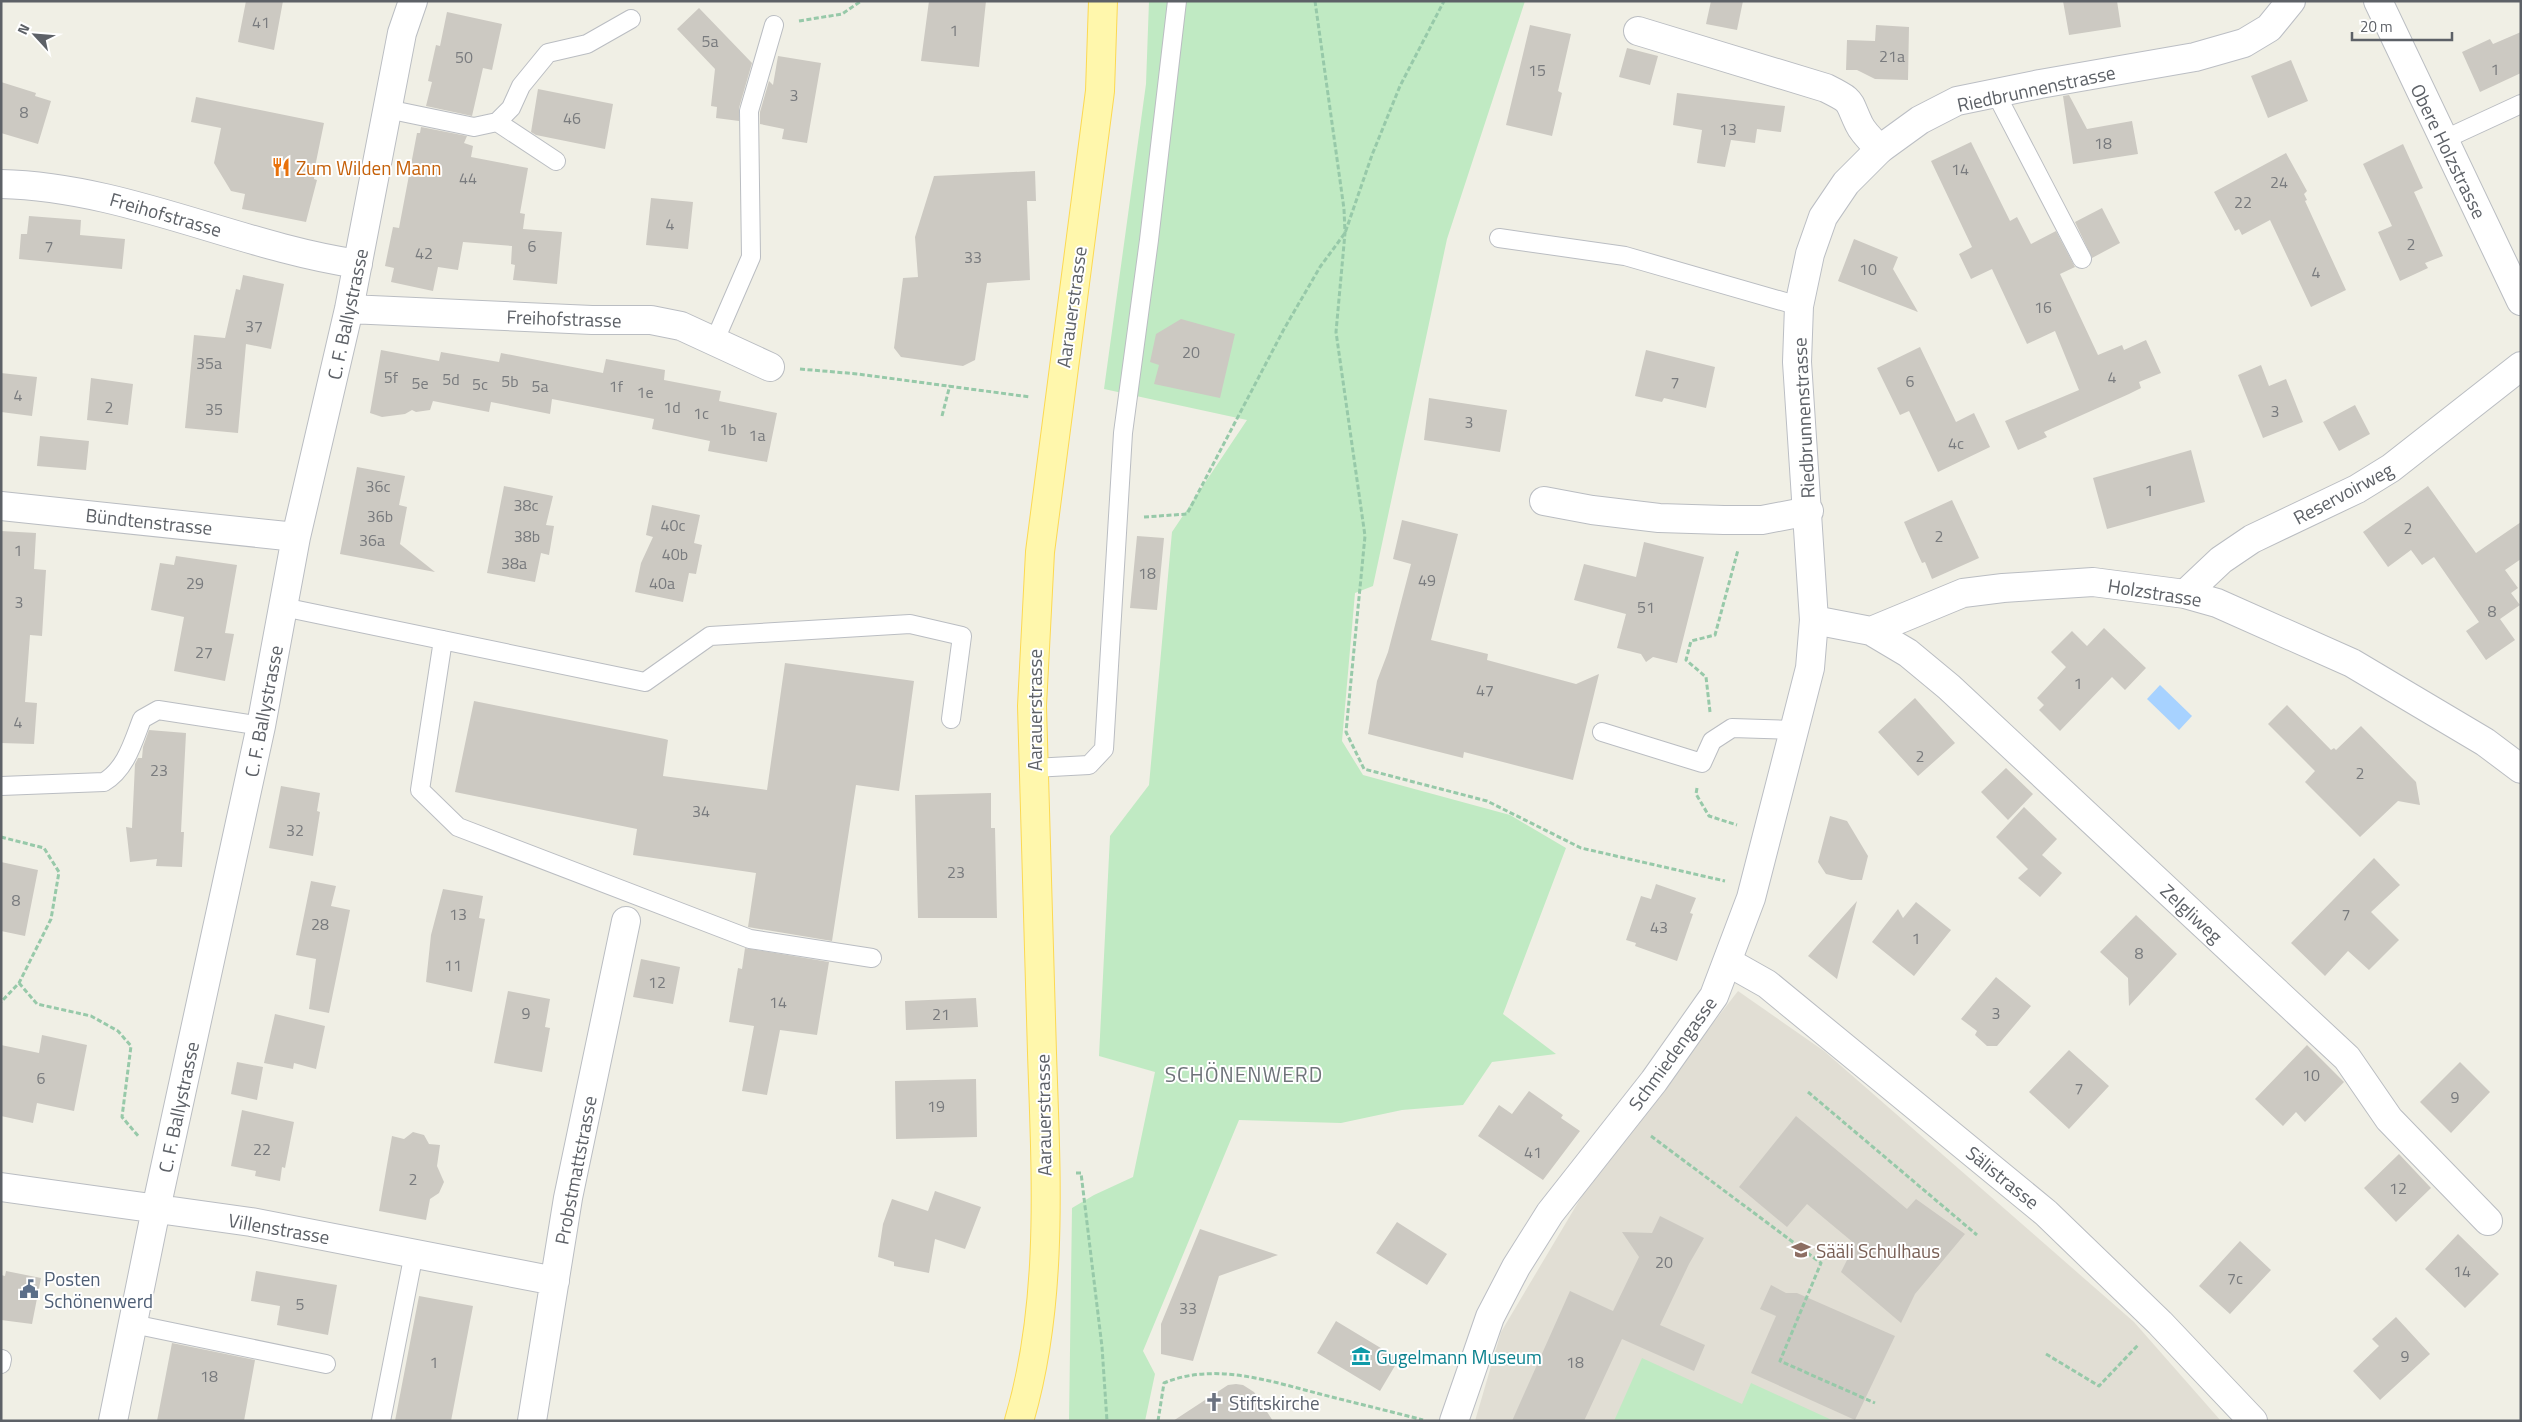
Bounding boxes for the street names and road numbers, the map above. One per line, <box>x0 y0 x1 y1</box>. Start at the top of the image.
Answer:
street label: Riedbrunnenstrasse <box>1954 57 2118 119</box>
street label: Obere Holzstrasse <box>2404 79 2494 223</box>
street label: Freihofstrasse <box>107 184 225 244</box>
street label: Aarauerstrasse <box>1048 245 1094 369</box>
street label: C. F. Ballystrasse <box>319 246 375 382</box>
street label: Freihofstrasse <box>506 301 622 335</box>
street label: Riedbrunnenstrasse <box>1784 337 1822 499</box>
street label: Reservoirweg <box>2288 454 2398 532</box>
street label: Bündtenstrasse <box>84 500 214 542</box>
street label: Holzstrasse <box>2106 570 2204 614</box>
street label: C. F. Ballystrasse <box>236 643 290 779</box>
street label: Aarauerstrasse <box>1020 649 1049 771</box>
street label: Zelgliweg <box>2154 876 2230 950</box>
street label: Schmiedengasse <box>1621 990 1723 1116</box>
street label: C. F. Ballystrasse <box>150 1039 206 1175</box>
street label: Aarauerstrasse <box>1027 1054 1059 1176</box>
street label: Probstmattstrasse <box>546 1093 604 1247</box>
street label: Sälistrasse <box>1960 1138 2046 1216</box>
street label: Villenstrasse <box>226 1205 332 1251</box>

